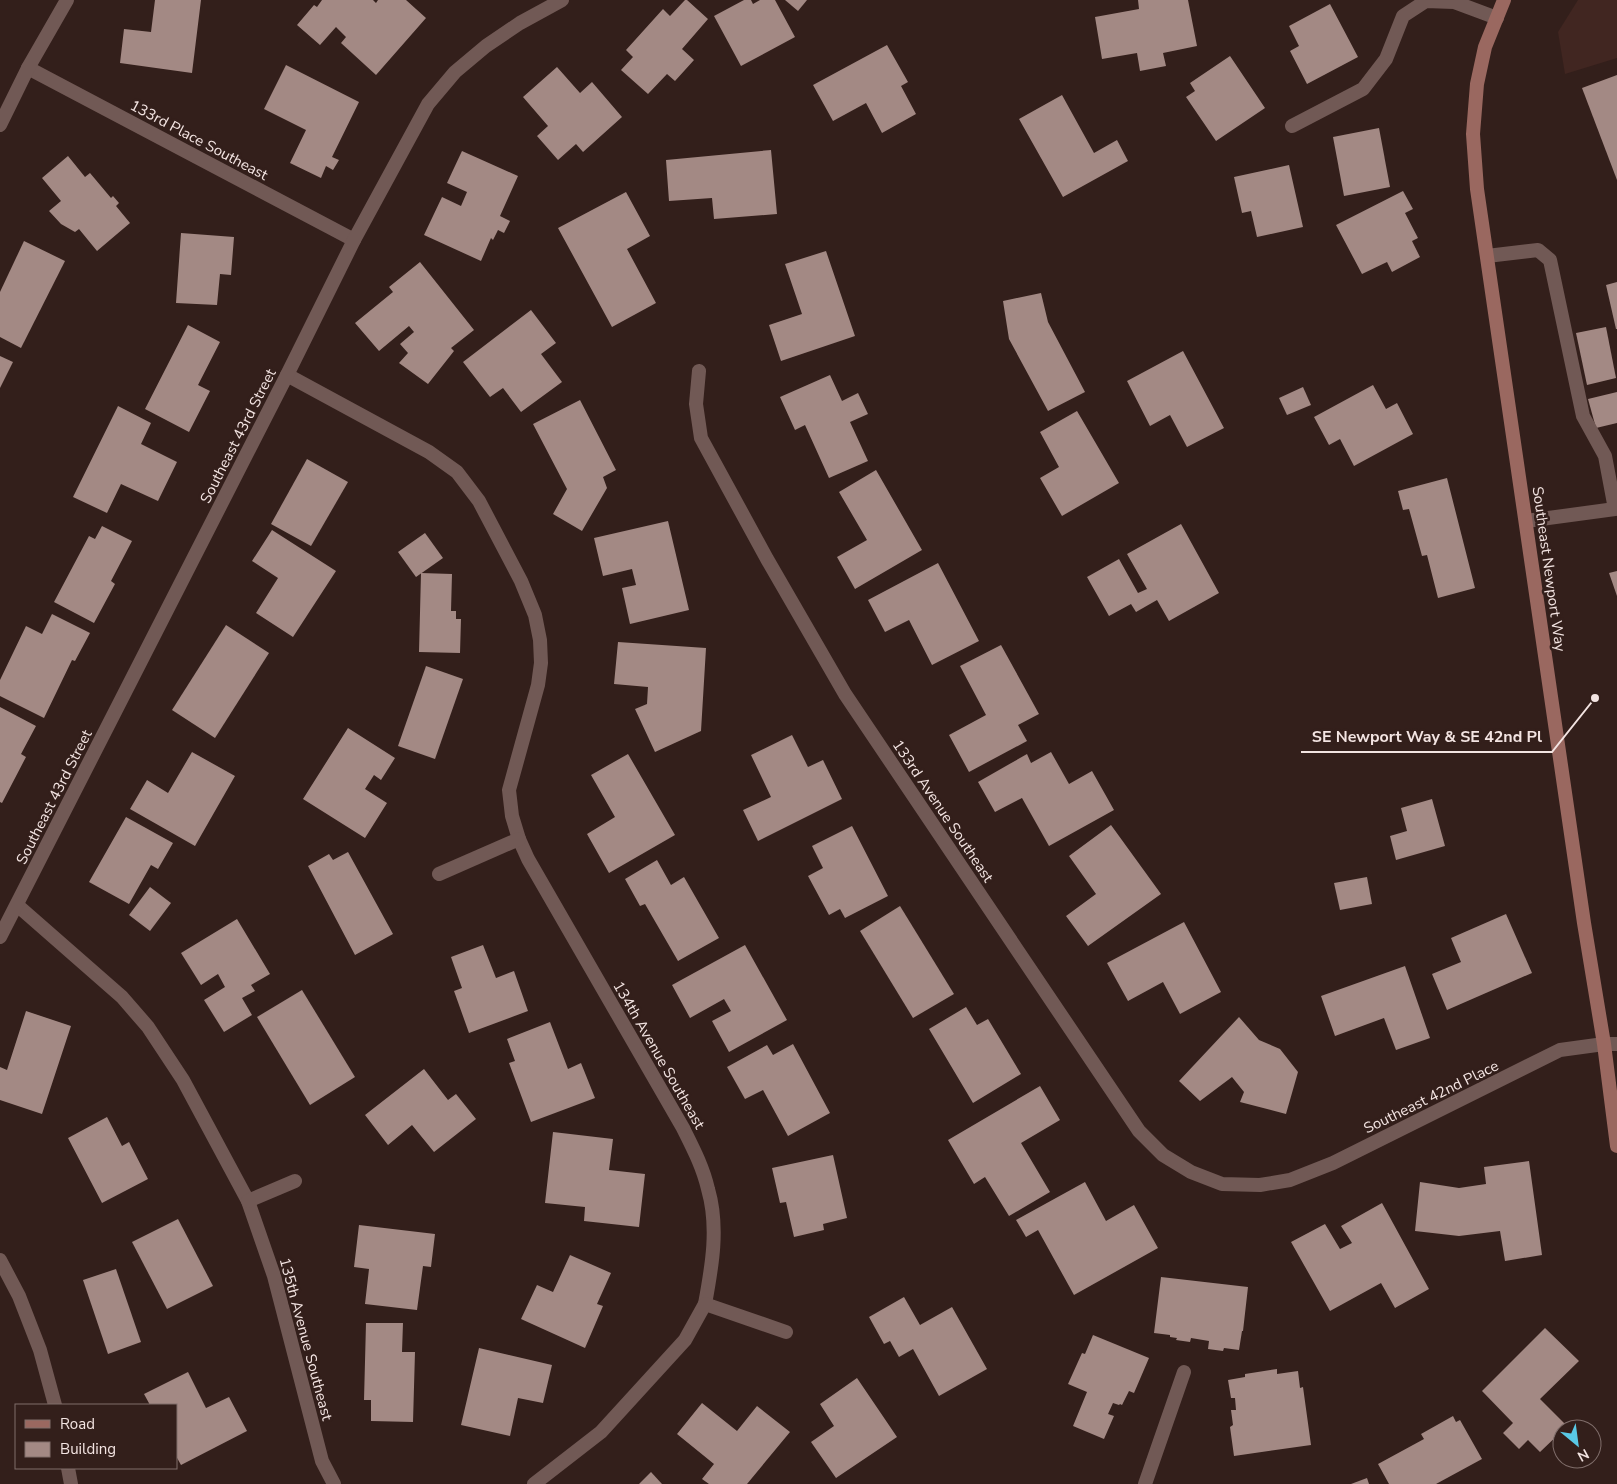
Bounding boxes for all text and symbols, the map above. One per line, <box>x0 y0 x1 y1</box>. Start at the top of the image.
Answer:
street label: 133rd Place Southeast <box>127 95 272 185</box>
street label: Southeast 43rd Street <box>195 365 281 507</box>
street label: Southeast Newport Way <box>1527 485 1571 653</box>
callout: SE Newport Way & SE 42nd Pl <box>1301 721 1552 752</box>
street label: Southeast 43rd Street <box>11 726 97 868</box>
text: SE Newport Way & SE 42nd Pl <box>1312 726 1542 748</box>
street label: 133rd Avenue Southeast <box>888 736 999 887</box>
street label: 134th Avenue Southeast <box>608 977 710 1133</box>
street label: Southeast 42nd Place <box>1360 1056 1502 1138</box>
street label: 135th Avenue Southeast <box>275 1255 338 1423</box>
legend <box>15 1404 178 1469</box>
text: Road <box>60 1414 95 1434</box>
north arrow <box>1552 1419 1602 1469</box>
text: Building <box>60 1439 116 1459</box>
text: N <box>1574 1444 1592 1466</box>

